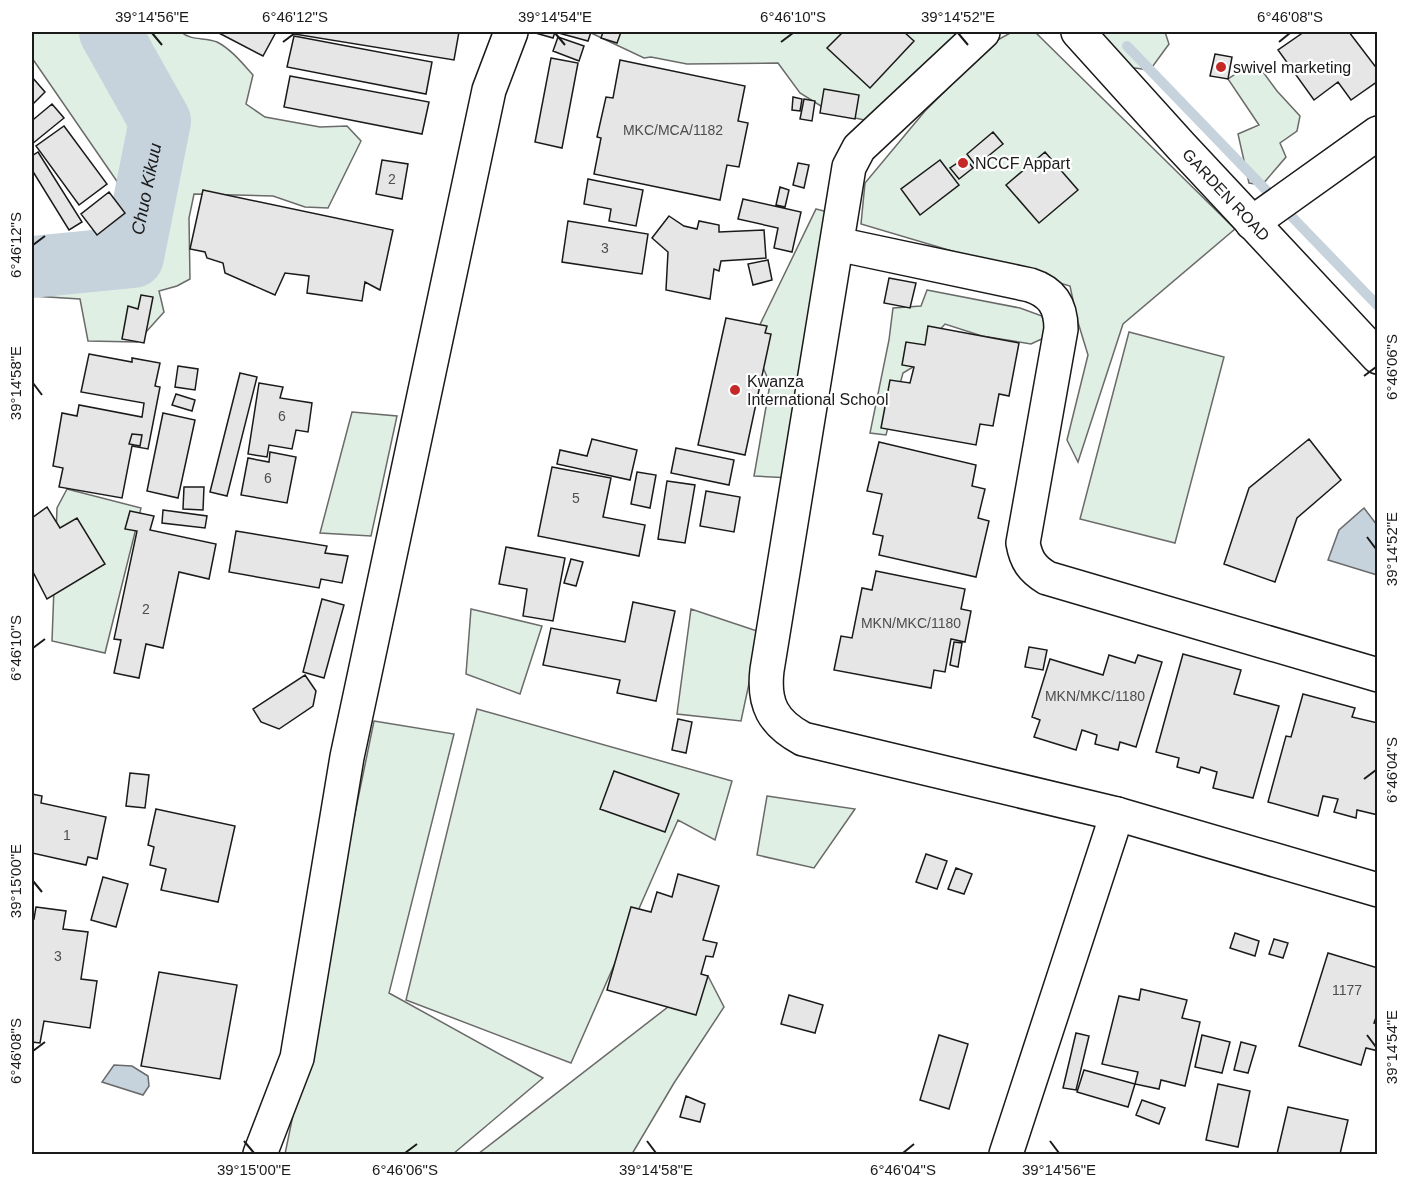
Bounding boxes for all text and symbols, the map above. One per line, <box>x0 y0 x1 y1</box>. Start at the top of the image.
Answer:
text: 39°14'56"E <box>115 8 189 25</box>
text: 6°46'12"S <box>262 8 328 25</box>
text: 39°14'54"E <box>518 8 592 25</box>
text: 6°46'10"S <box>760 8 826 25</box>
text: 39°14'52"E <box>921 8 995 25</box>
text: 6°46'08"S <box>1257 8 1323 25</box>
place label: swivel marketing <box>1233 59 1351 76</box>
marker: swivel marketing <box>1214 60 1228 74</box>
house number: MKC/MCA/1182 <box>623 122 723 138</box>
water label: Chuo Kikuu <box>128 141 165 236</box>
street label: GARDEN ROAD <box>1179 145 1273 244</box>
place label: NCCF Appart <box>975 155 1071 172</box>
marker: NCCF Appart <box>956 156 970 170</box>
house number: 2 <box>388 171 396 187</box>
text: 6°46'12"S <box>7 212 24 278</box>
house number: 3 <box>601 240 609 256</box>
text: 6°46'06"S <box>1383 334 1400 400</box>
text: 39°14'58"E <box>7 346 24 420</box>
place label: Kwanza International School <box>747 373 888 408</box>
marker: Kwanza International School <box>728 383 742 397</box>
house number: 6 <box>278 408 286 424</box>
house number: 6 <box>264 470 272 486</box>
house number: 5 <box>572 490 580 506</box>
text: 39°14'52"E <box>1383 512 1400 586</box>
house number: 2 <box>142 601 150 617</box>
text: 6°46'10"S <box>7 615 24 681</box>
house number: MKN/MKC/1180 <box>861 615 961 631</box>
house number: MKN/MKC/1180 <box>1045 688 1145 704</box>
text: 6°46'04"S <box>1383 737 1400 803</box>
house number: 1 <box>63 827 71 843</box>
text: 39°15'00"E <box>7 844 24 918</box>
house number: 3 <box>54 948 62 964</box>
house number: 1177 <box>1332 982 1362 998</box>
text: 39°14'54"E <box>1383 1010 1400 1084</box>
text: 6°46'08"S <box>7 1018 24 1084</box>
text: 39°15'00"E <box>217 1161 291 1178</box>
text: 6°46'06"S <box>372 1161 438 1178</box>
text: 39°14'58"E <box>619 1161 693 1178</box>
text: 6°46'04"S <box>870 1161 936 1178</box>
text: 39°14'56"E <box>1022 1161 1096 1178</box>

